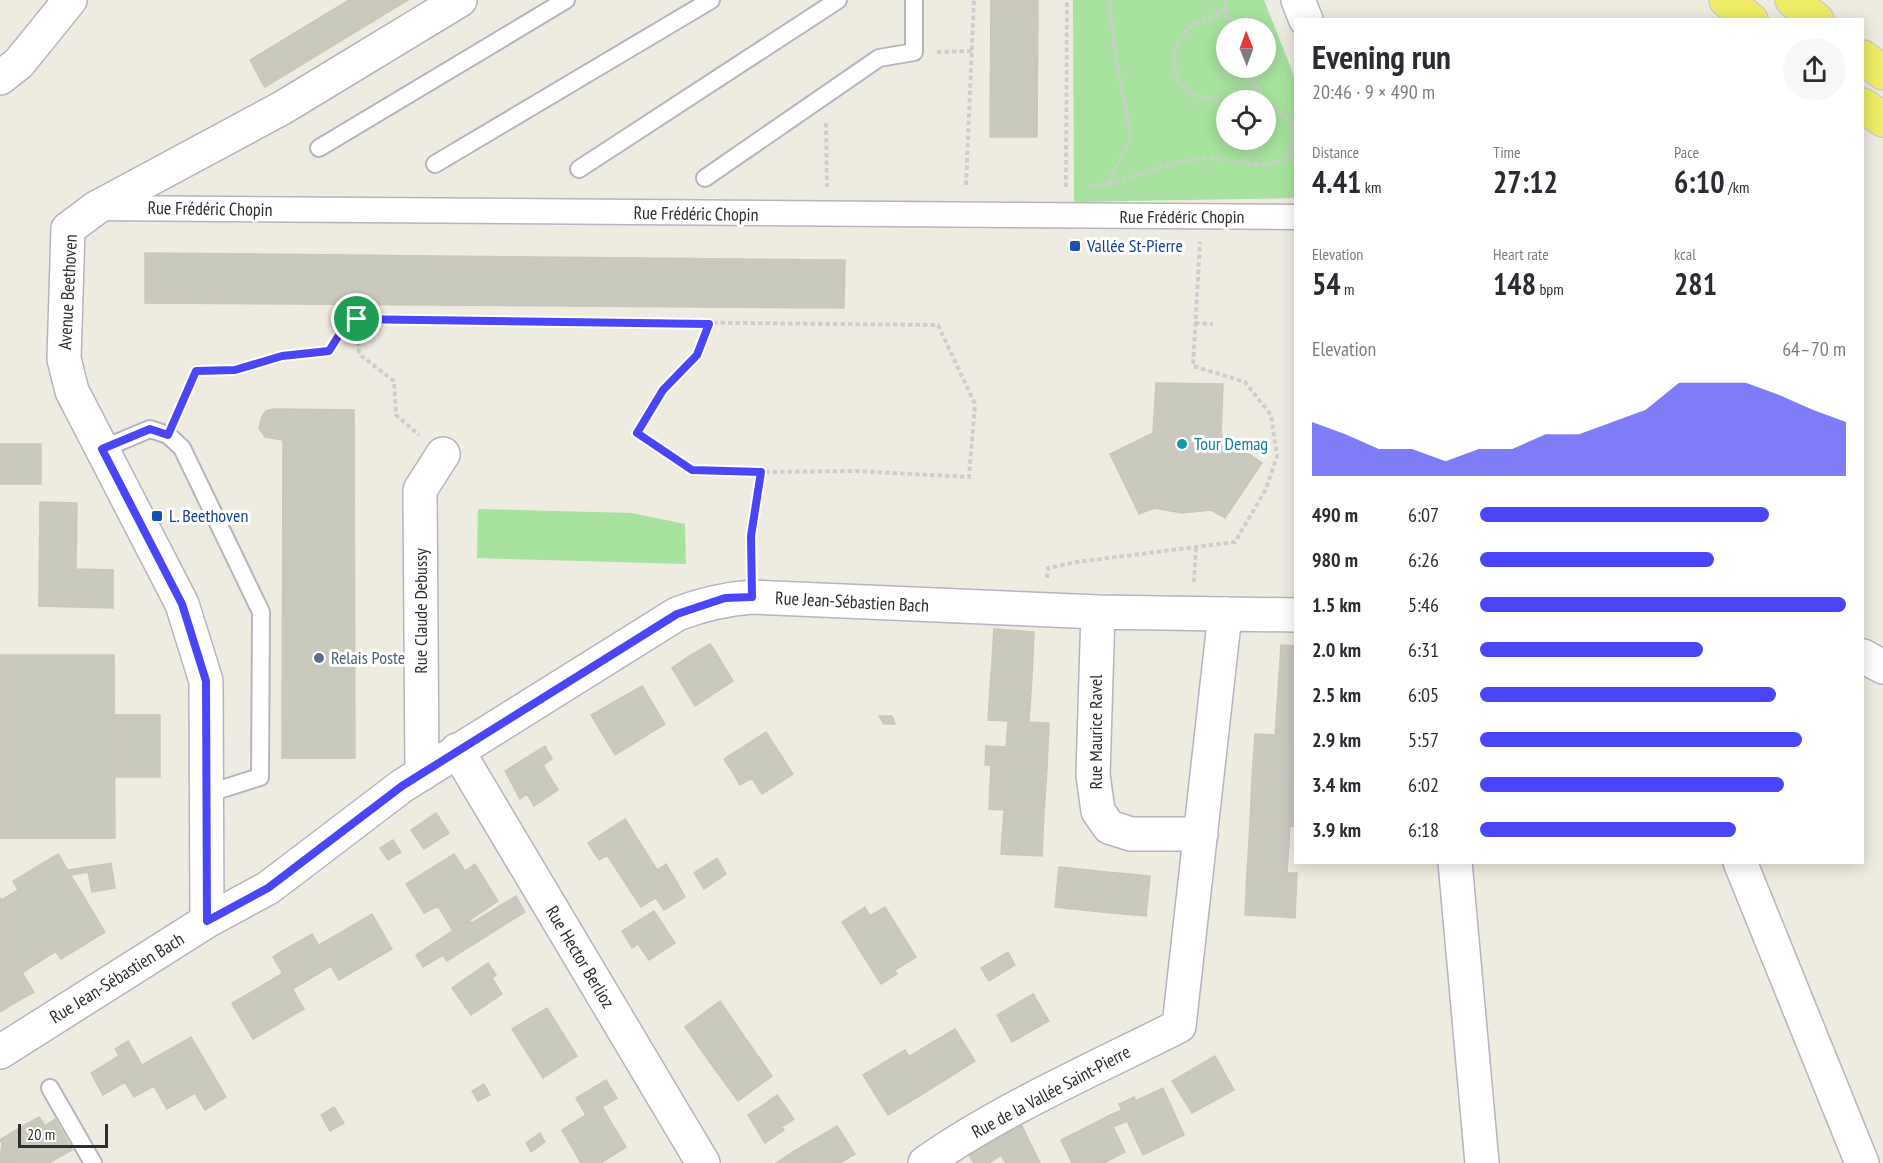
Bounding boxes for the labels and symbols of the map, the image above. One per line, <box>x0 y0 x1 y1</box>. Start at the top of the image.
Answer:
north arrow <box>1216 18 1276 78</box>
street label: Rue Frédéric Chopin <box>147 196 273 221</box>
street label: Rue Frédéric Chopin <box>633 201 759 226</box>
street label: Rue Frédéric Chopin <box>1119 205 1245 228</box>
street label: Avenue Beethoven <box>53 234 82 350</box>
place label: Vallée St-Pierre <box>1086 234 1183 257</box>
marker: Vallée St-Pierre <box>1068 239 1082 253</box>
pin <box>331 293 382 344</box>
place label: Tour Demag <box>1194 432 1268 455</box>
marker: Tour Demag <box>1175 437 1189 451</box>
place label: L. Beethoven <box>169 504 248 527</box>
marker: L. Beethoven <box>150 509 164 523</box>
street label: Rue Claude Debussy <box>409 548 432 674</box>
street label: Rue Jean-Sébastien Bach <box>774 586 930 617</box>
place label: Relais Poste <box>331 646 405 669</box>
marker: Relais Poste <box>312 651 326 665</box>
street label: Rue Maurice Ravel <box>1084 674 1107 789</box>
street label: Rue Hector Berlioz <box>541 901 620 1012</box>
street label: Rue Jean-Sébastien Bach <box>45 927 188 1028</box>
street label: Rue de la Vallée Saint-Pierre <box>967 1040 1134 1143</box>
scale bar <box>18 1121 108 1148</box>

